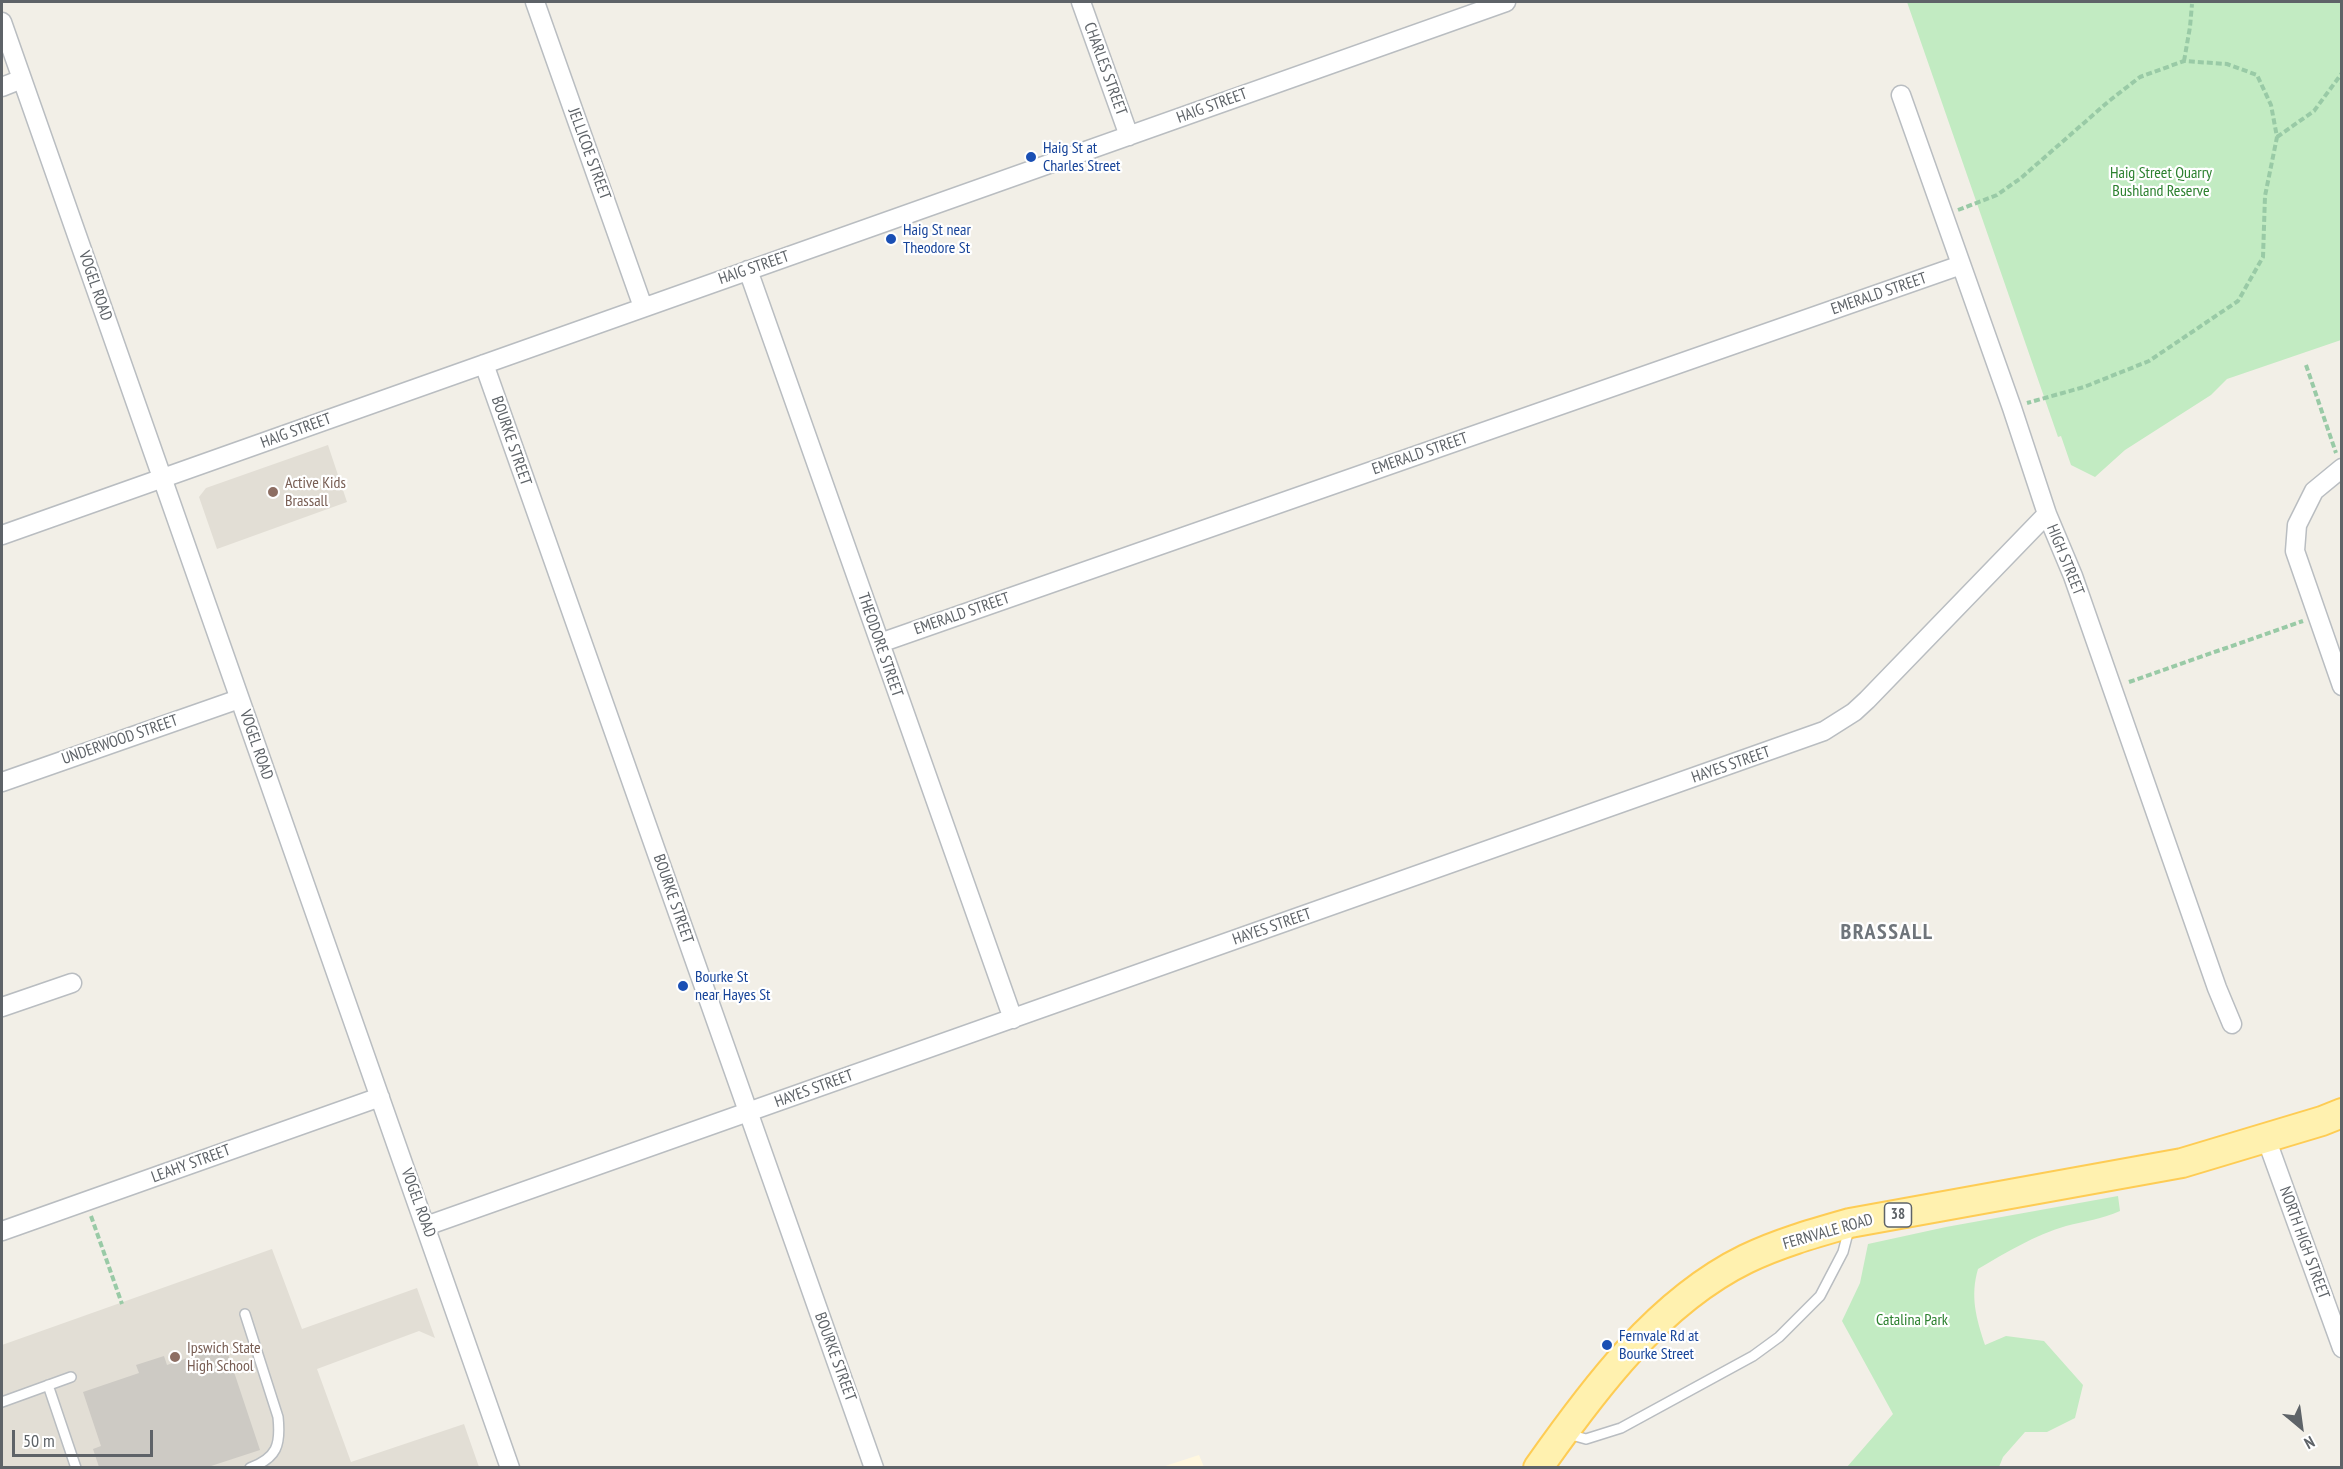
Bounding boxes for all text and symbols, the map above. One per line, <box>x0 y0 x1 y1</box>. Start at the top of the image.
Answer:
street label: CHARLES STREET <box>1079 20 1131 118</box>
street label: HAIG STREET <box>1174 84 1250 128</box>
street label: JELLICOE STREET <box>564 105 614 203</box>
place label: Haig St at Charles Street <box>1043 138 1120 176</box>
marker: Haig St at Charles Street <box>1024 150 1038 164</box>
park label: Haig Street Quarry Bushland Reserve <box>2110 163 2212 201</box>
place label: Haig St near Theodore St <box>903 220 971 258</box>
marker: Haig St near Theodore St <box>884 232 898 246</box>
street label: HAIG STREET <box>716 247 792 289</box>
street label: VOGEL ROAD <box>74 249 116 323</box>
street label: EMERALD STREET <box>1829 269 1929 319</box>
street label: BOURKE STREET <box>487 394 535 488</box>
street label: HAIG STREET <box>258 409 334 453</box>
street label: EMERALD STREET <box>1370 429 1470 479</box>
place label: Active Kids Brassall <box>285 473 346 511</box>
marker: Active Kids Brassall <box>266 485 280 499</box>
street label: HIGH STREET <box>2042 522 2088 598</box>
street label: EMERALD STREET <box>912 589 1012 639</box>
street label: THEODORE STREET <box>853 590 907 700</box>
street label: VOGEL ROAD <box>235 708 277 782</box>
street label: UNDERWOOD STREET <box>59 711 181 769</box>
street label: HAYES STREET <box>1689 743 1773 787</box>
street label: BOURKE STREET <box>649 852 697 946</box>
street label: HAYES STREET <box>1230 905 1314 949</box>
district label: BRASSALL <box>1840 920 1934 946</box>
place label: Bourke St near Hayes St <box>695 967 770 1005</box>
marker: Bourke St near Hayes St <box>676 979 690 993</box>
street label: HAYES STREET <box>772 1066 856 1112</box>
street label: LEAHY STREET <box>149 1141 233 1187</box>
street label: VOGEL ROAD <box>397 1166 439 1240</box>
street label: NORTH HIGH STREET <box>2275 1184 2333 1302</box>
road number: 38 <box>1884 1203 1912 1227</box>
street label: FERNVALE ROAD <box>1781 1210 1875 1254</box>
street label: BOURKE STREET <box>810 1310 860 1404</box>
park label: Catalina Park <box>1876 1310 1948 1330</box>
place label: Fernvale Rd at Bourke Street <box>1619 1326 1699 1364</box>
place label: Ipswich State High School <box>187 1338 261 1376</box>
marker: Fernvale Rd at Bourke Street <box>1600 1338 1614 1352</box>
marker: Ipswich State High School <box>168 1350 182 1364</box>
north arrow <box>2271 1397 2331 1457</box>
scale bar <box>15 1418 156 1456</box>
text: 50 m <box>23 1429 55 1452</box>
text: N <box>2301 1432 2318 1454</box>

